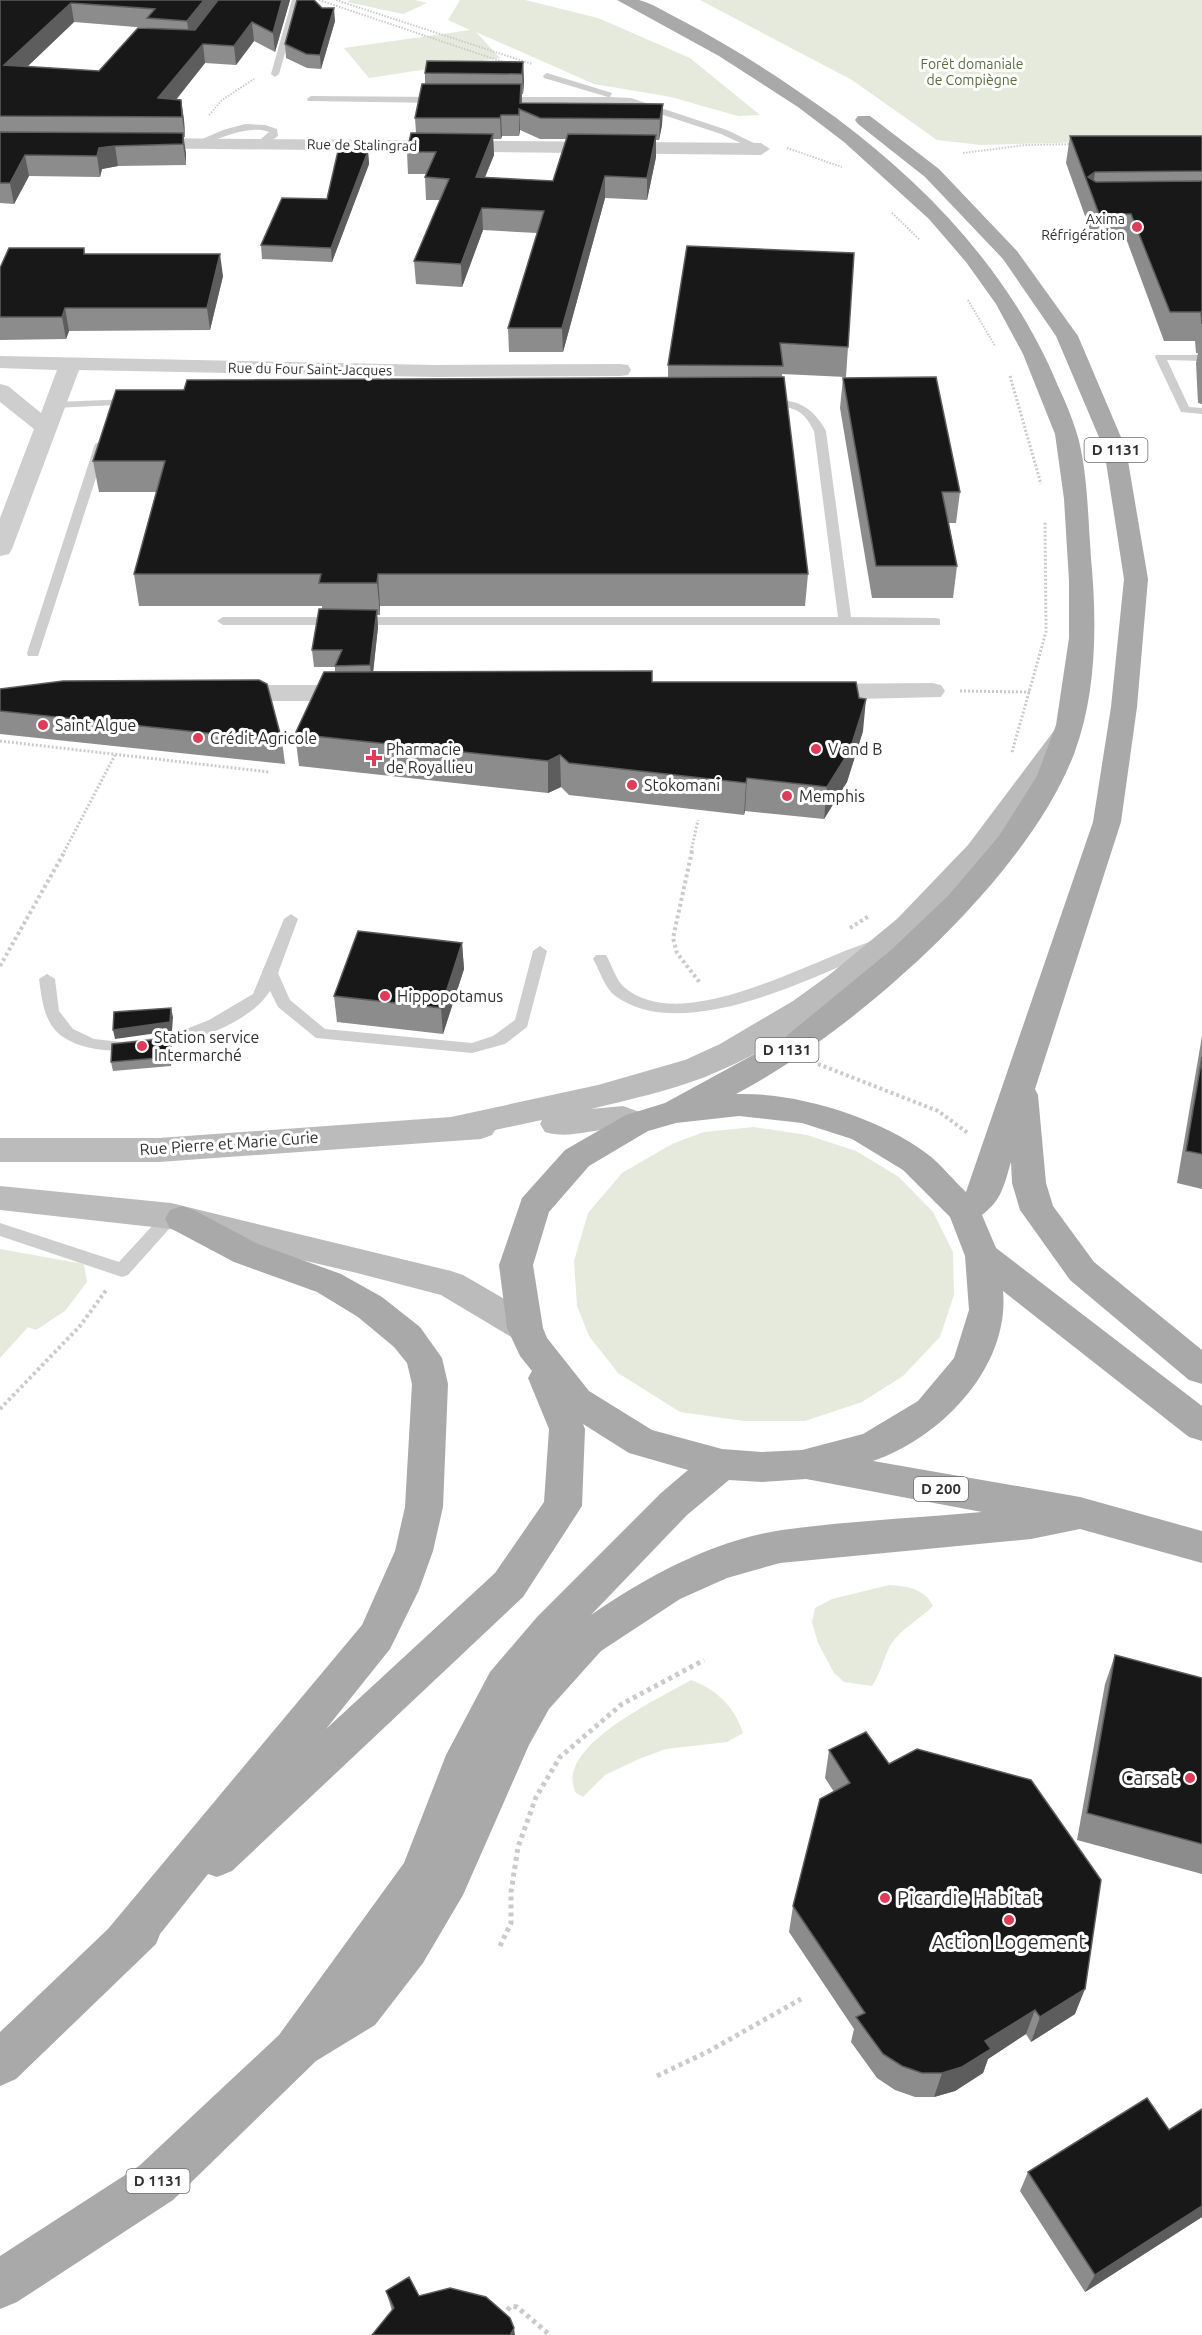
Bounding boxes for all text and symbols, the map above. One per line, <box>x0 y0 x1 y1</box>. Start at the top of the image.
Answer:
park label: Forêt domaniale de Compiègne <box>921 56 1023 88</box>
street label: Rue de Stalingrad <box>307 136 417 154</box>
place label: Axima Réfrigération <box>1041 211 1125 243</box>
marker: Axima Réfrigération <box>1130 220 1144 234</box>
street label: Rue du Four Saint-Jacques <box>228 360 392 378</box>
road number: D 1131 <box>1084 438 1148 462</box>
place label: Saint Algue <box>55 716 136 734</box>
marker: Saint Algue <box>36 718 50 732</box>
place label: Crédit Agricole <box>210 729 317 747</box>
marker: Crédit Agricole <box>191 731 205 745</box>
place label: Pharmacie de Royallieu <box>386 740 473 776</box>
place label: V and B <box>828 740 882 758</box>
marker: V and B <box>809 742 823 756</box>
marker: Pharmacie de Royallieu <box>367 751 381 765</box>
place label: Stokomani <box>644 776 720 794</box>
marker: Stokomani <box>625 778 639 792</box>
place label: Memphis <box>799 787 865 805</box>
marker: Memphis <box>780 789 794 803</box>
place label: Hippopotamus <box>397 987 503 1005</box>
marker: Hippopotamus <box>378 989 392 1003</box>
place label: Station service Intermarché <box>154 1028 259 1064</box>
road number: D 1131 <box>756 1038 818 1062</box>
marker: Station service Intermarché <box>135 1039 149 1053</box>
street label: Rue Pierre et Marie Curie <box>139 1128 319 1158</box>
road number: D 200 <box>914 1477 968 1501</box>
place label: Carsat <box>1121 1766 1178 1789</box>
marker: Carsat <box>1183 1771 1197 1785</box>
place label: Picardie Habitat <box>897 1886 1040 1909</box>
marker: Picardie Habitat <box>878 1891 892 1905</box>
marker: Action Logement <box>1002 1913 1016 1927</box>
place label: Action Logement <box>932 1930 1086 1953</box>
road number: D 1131 <box>126 2169 190 2193</box>

